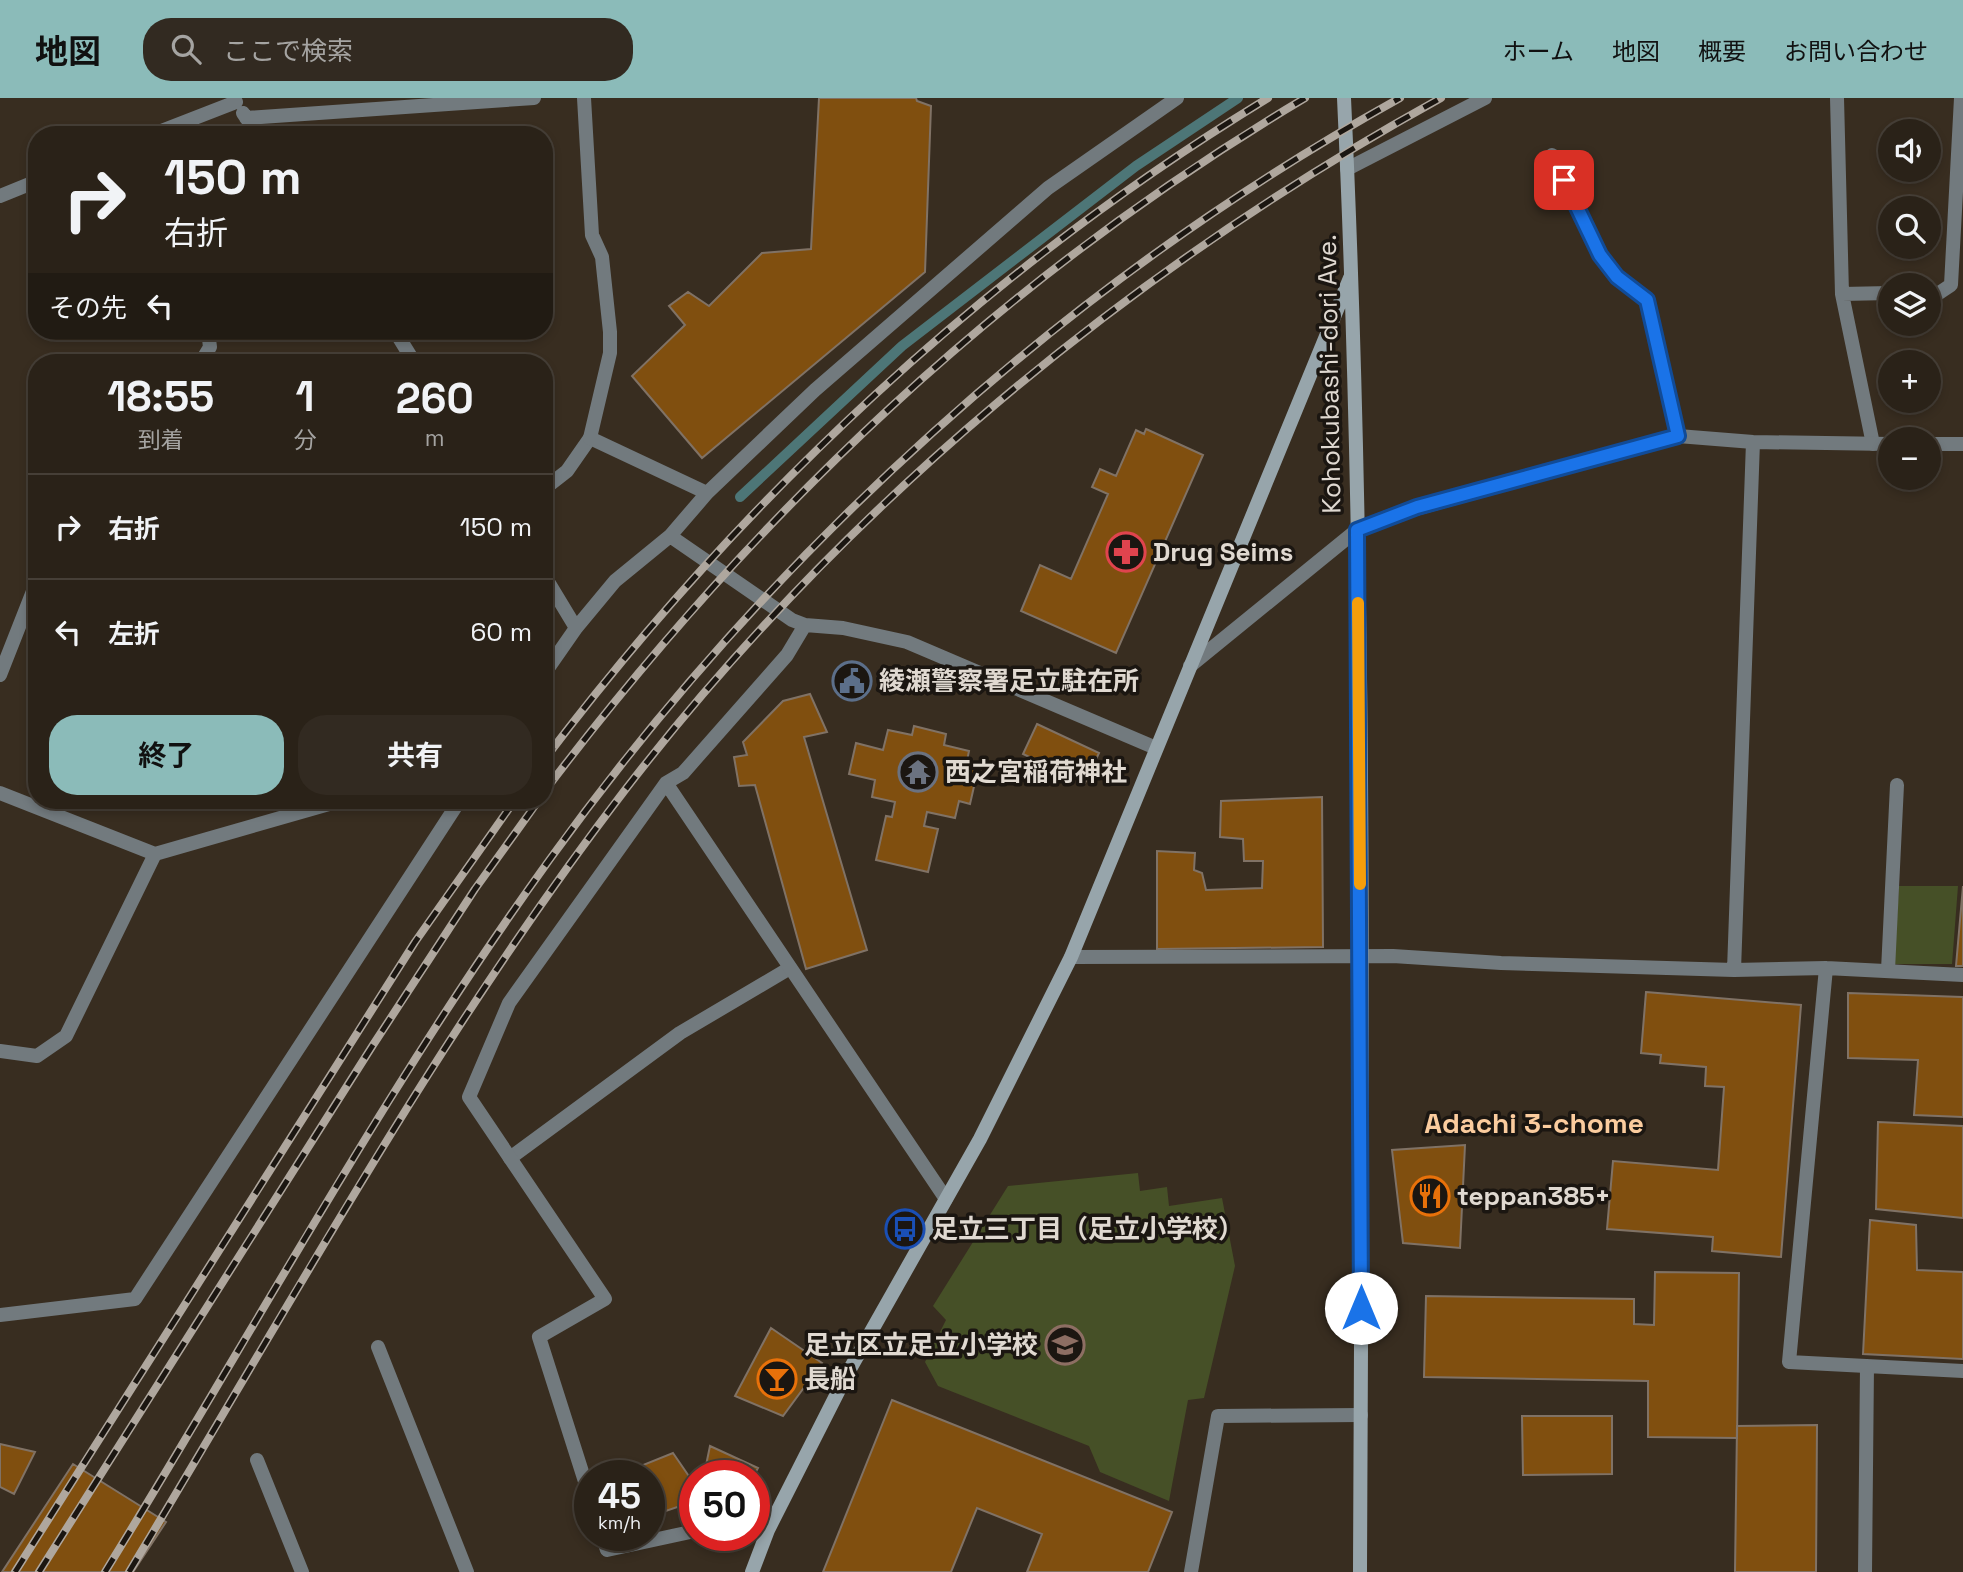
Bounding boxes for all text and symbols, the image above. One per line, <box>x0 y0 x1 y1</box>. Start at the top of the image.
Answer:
search box <box>143 18 633 81</box>
icon: search <box>167 30 205 68</box>
text: 地図 <box>35 31 101 73</box>
text: ここで検索 <box>223 34 353 68</box>
text: ホーム <box>1503 36 1574 67</box>
text: 地図 <box>1612 36 1660 67</box>
text: 概要 <box>1698 36 1746 67</box>
text: お問い合わせ <box>1784 36 1928 67</box>
map controls <box>1878 119 1941 490</box>
button: sound <box>1878 119 1941 182</box>
text: 150 m <box>164 146 302 208</box>
pin <box>1534 150 1594 210</box>
icon: right <box>49 154 140 245</box>
icon: arrive <box>1545 161 1583 199</box>
button: search <box>1878 196 1941 259</box>
text: 右折 <box>164 213 228 253</box>
street label: Kohokubashi-dori Ave. <box>1310 234 1348 514</box>
button: layers <box>1878 273 1941 336</box>
icon: left <box>141 287 179 325</box>
text: その先 <box>49 291 127 325</box>
button: + <box>1878 350 1941 413</box>
text: 18:55 <box>107 370 214 423</box>
text: 1 <box>295 370 314 423</box>
text: 260 <box>396 372 474 425</box>
text: m <box>425 423 445 453</box>
text: 到着 <box>138 425 184 455</box>
text: 分 <box>293 425 316 455</box>
button: − <box>1878 427 1941 490</box>
icon: right <box>49 508 87 546</box>
text: 150 m <box>460 510 532 544</box>
text: 右折 <box>108 512 160 546</box>
pharmacy icon: Drug Seims <box>1105 531 1147 573</box>
place label: Drug Seims <box>1153 535 1293 569</box>
icon: left <box>49 613 87 651</box>
text: 60 m <box>470 615 532 649</box>
text: 左折 <box>108 617 160 651</box>
public building icon: 綾瀬警察署足立駐在所 <box>831 660 873 702</box>
place label: 綾瀬警察署足立駐在所 <box>879 664 1139 698</box>
button: 終了 <box>49 715 284 795</box>
button: 共有 <box>298 715 532 795</box>
temple icon: 西之宮稲荷神社 <box>897 751 939 793</box>
place label: 西之宮稲荷神社 <box>945 755 1127 789</box>
district label: Adachi 3-chome <box>1424 1105 1644 1141</box>
restaurant icon: teppan385+ <box>1409 1175 1451 1217</box>
place label: teppan385+ <box>1457 1179 1611 1213</box>
bus stop icon: 足立三丁目（足立小学校） <box>884 1208 926 1250</box>
place label: 足立三丁目（足立小学校） <box>932 1212 1244 1246</box>
position arrow <box>1324 1271 1398 1345</box>
school or university icon: 足立区立足立小学校 <box>1044 1324 1086 1366</box>
place label: 足立区立足立小学校 <box>804 1328 1038 1362</box>
bar icon: 長船 <box>756 1358 798 1400</box>
place label: 長船 <box>804 1362 856 1396</box>
speed limit sign: 50 <box>679 1460 770 1551</box>
text: 45 <box>598 1474 641 1518</box>
text: km/h <box>598 1511 641 1534</box>

